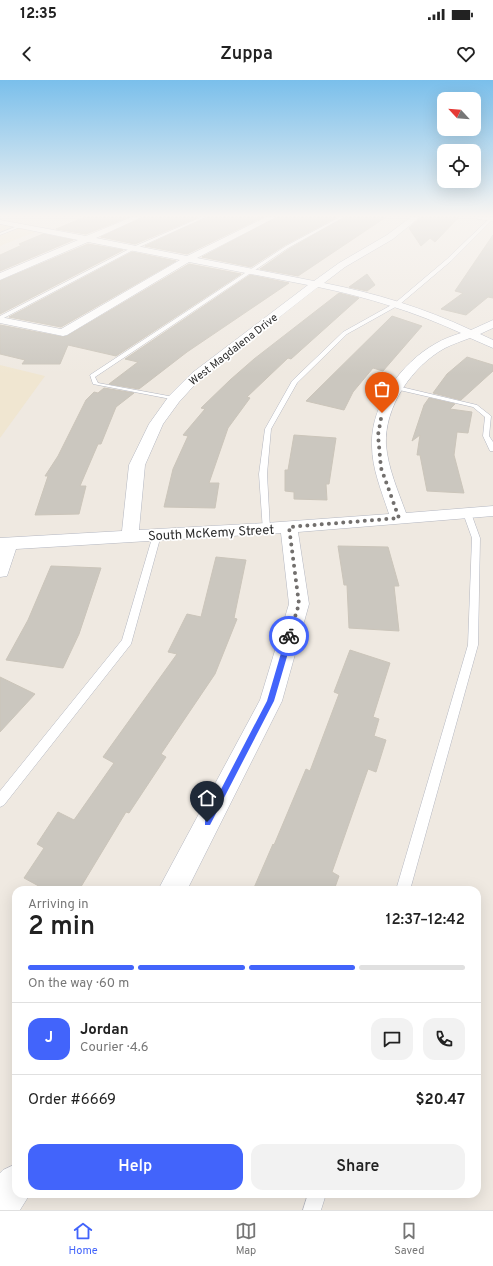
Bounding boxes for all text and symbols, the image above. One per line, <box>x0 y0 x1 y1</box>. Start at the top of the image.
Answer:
text: 12:35 <box>20 5 57 24</box>
icon: back <box>16 43 38 65</box>
text: Zuppa <box>220 43 273 66</box>
icon: heart <box>455 43 477 65</box>
north arrow <box>437 92 481 136</box>
map controls <box>437 92 481 188</box>
button: locate <box>437 144 481 188</box>
street label: West Magdalena Drive <box>186 311 281 389</box>
pin <box>365 372 399 413</box>
icon: bag <box>371 378 393 400</box>
street label: South McKemy Street <box>148 523 275 545</box>
courier <box>269 616 309 656</box>
icon: bike <box>278 625 300 647</box>
pin <box>190 781 224 822</box>
icon: home <box>196 787 218 809</box>
text: Arriving in <box>28 897 89 913</box>
text: 2 min <box>28 911 95 944</box>
text: 12:37–12:42 <box>386 911 465 930</box>
text: On the way · 60 m <box>28 976 129 992</box>
button: chat <box>371 1018 413 1060</box>
button: phone <box>423 1018 465 1060</box>
text: Jordan <box>80 1021 129 1040</box>
text: J <box>45 1029 53 1048</box>
text: Courier · 4.6 <box>80 1040 148 1056</box>
text: Order #6669 <box>28 1091 116 1110</box>
text: $20.47 <box>416 1091 465 1110</box>
button: Help <box>28 1144 243 1190</box>
button: Share <box>251 1144 465 1190</box>
tab: Home <box>69 1220 98 1258</box>
tab: Map <box>235 1220 257 1258</box>
tab: Saved <box>394 1220 424 1258</box>

